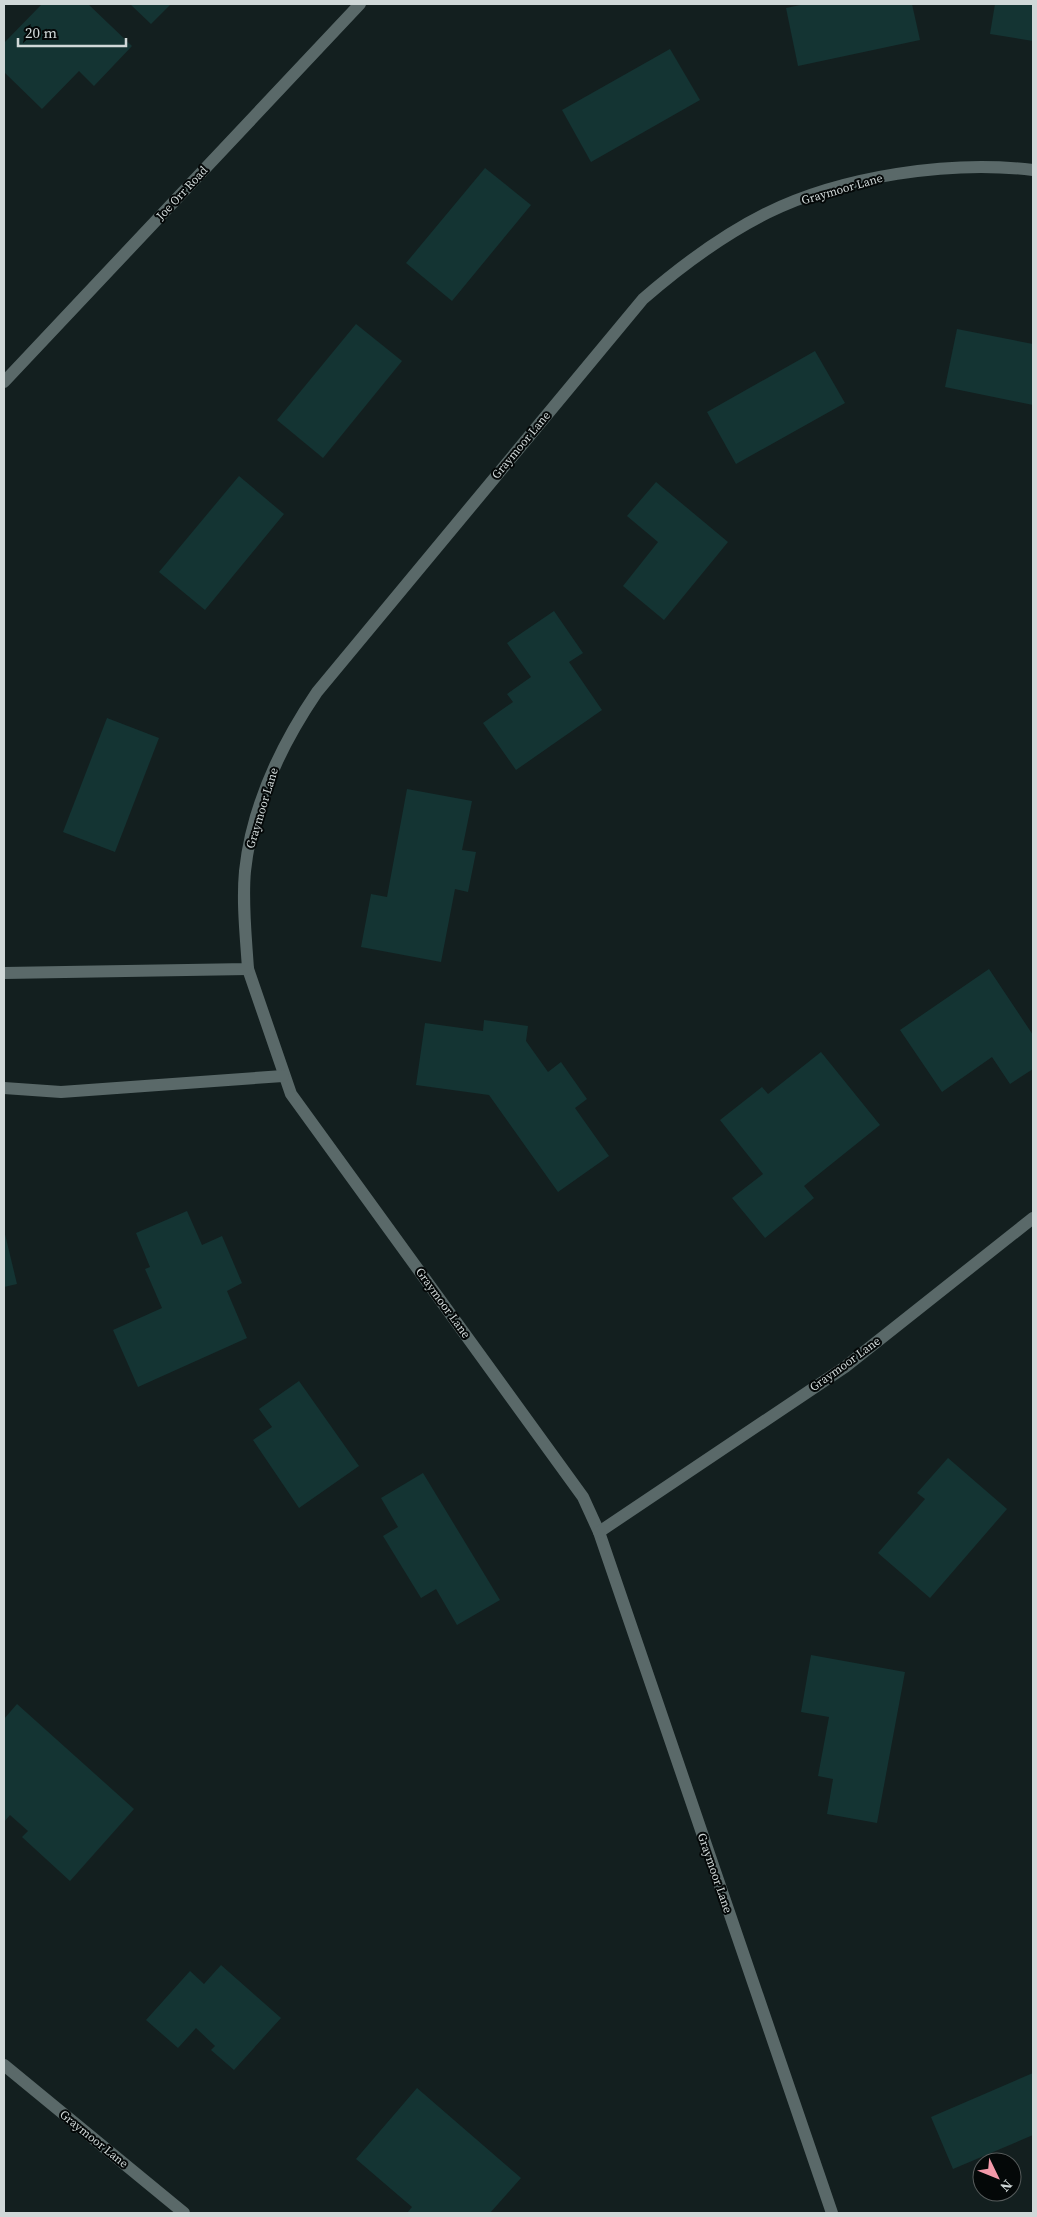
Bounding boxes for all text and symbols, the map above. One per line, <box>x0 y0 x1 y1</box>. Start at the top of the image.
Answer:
scale bar <box>18 15 125 47</box>
text: 20 m <box>25 22 57 43</box>
street label: Joe Orr Road <box>152 162 211 224</box>
street label: Graymoor Lane <box>800 170 884 208</box>
street label: Graymoor Lane <box>488 408 554 482</box>
street label: Graymoor Lane <box>242 766 282 850</box>
street label: Graymoor Lane <box>412 1264 474 1342</box>
street label: Graymoor Lane <box>806 1333 884 1395</box>
street label: Graymoor Lane <box>694 1831 736 1915</box>
street label: Graymoor Lane <box>56 2106 132 2172</box>
north arrow <box>972 2152 1022 2202</box>
text: N <box>996 2175 1017 2196</box>

